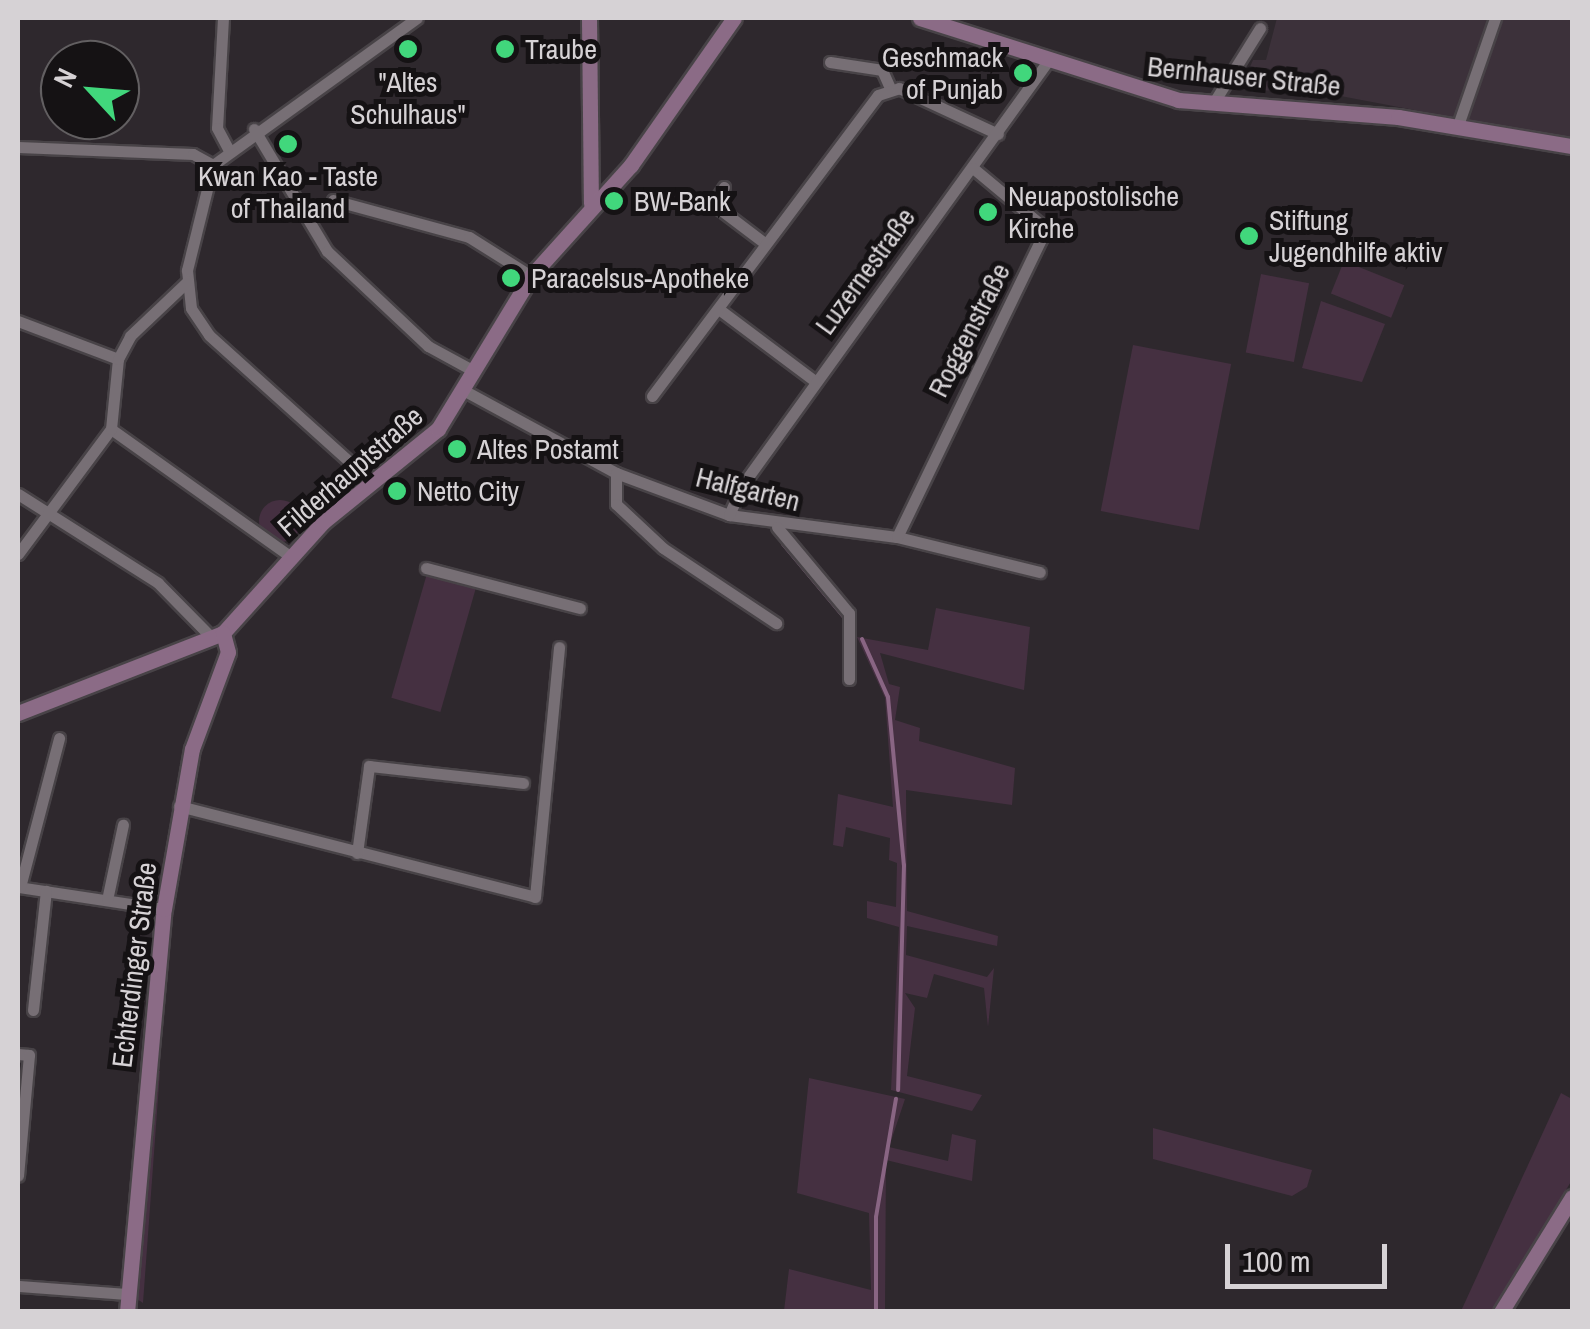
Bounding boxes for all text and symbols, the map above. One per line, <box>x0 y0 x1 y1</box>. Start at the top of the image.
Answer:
place label: Traube <box>525 32 597 66</box>
marker: "Altes Schulhaus" <box>397 38 419 60</box>
marker: Traube <box>494 38 516 60</box>
north arrow <box>40 40 140 140</box>
place label: Geschmack of Punjab <box>882 40 1003 106</box>
street label: Bernhauser Straße <box>1146 49 1342 103</box>
text: N <box>44 62 86 94</box>
marker: Geschmack of Punjab <box>1012 62 1034 84</box>
place label: "Altes Schulhaus" <box>350 65 466 131</box>
marker: Kwan Kao - Taste of Thailand <box>277 133 299 155</box>
place label: Kwan Kao - Taste of Thailand <box>198 159 378 225</box>
place label: Neuapostolische Kirche <box>1008 179 1179 245</box>
place label: BW-Bank <box>634 184 731 218</box>
marker: BW-Bank <box>603 190 625 212</box>
street label: Luzernestraße <box>808 201 922 341</box>
marker: Neuapostolische Kirche <box>977 201 999 223</box>
place label: Stiftung Jugendhilfe aktiv <box>1269 203 1443 269</box>
marker: Stiftung Jugendhilfe aktiv <box>1238 225 1260 247</box>
street label: Roggenstraße <box>921 258 1017 402</box>
place label: Paracelsus-Apotheke <box>531 261 749 295</box>
marker: Paracelsus-Apotheke <box>500 267 522 289</box>
street label: Filderhauptstraße <box>271 399 429 543</box>
place label: Altes Postamt <box>477 432 619 466</box>
marker: Altes Postamt <box>446 438 468 460</box>
street label: Halfgarten <box>693 460 803 518</box>
place label: Netto City <box>417 474 519 508</box>
marker: Netto City <box>386 480 408 502</box>
street label: Echterdinger Straße <box>105 860 163 1070</box>
scale bar <box>1230 1224 1392 1286</box>
text: 100 m <box>1242 1241 1310 1281</box>

